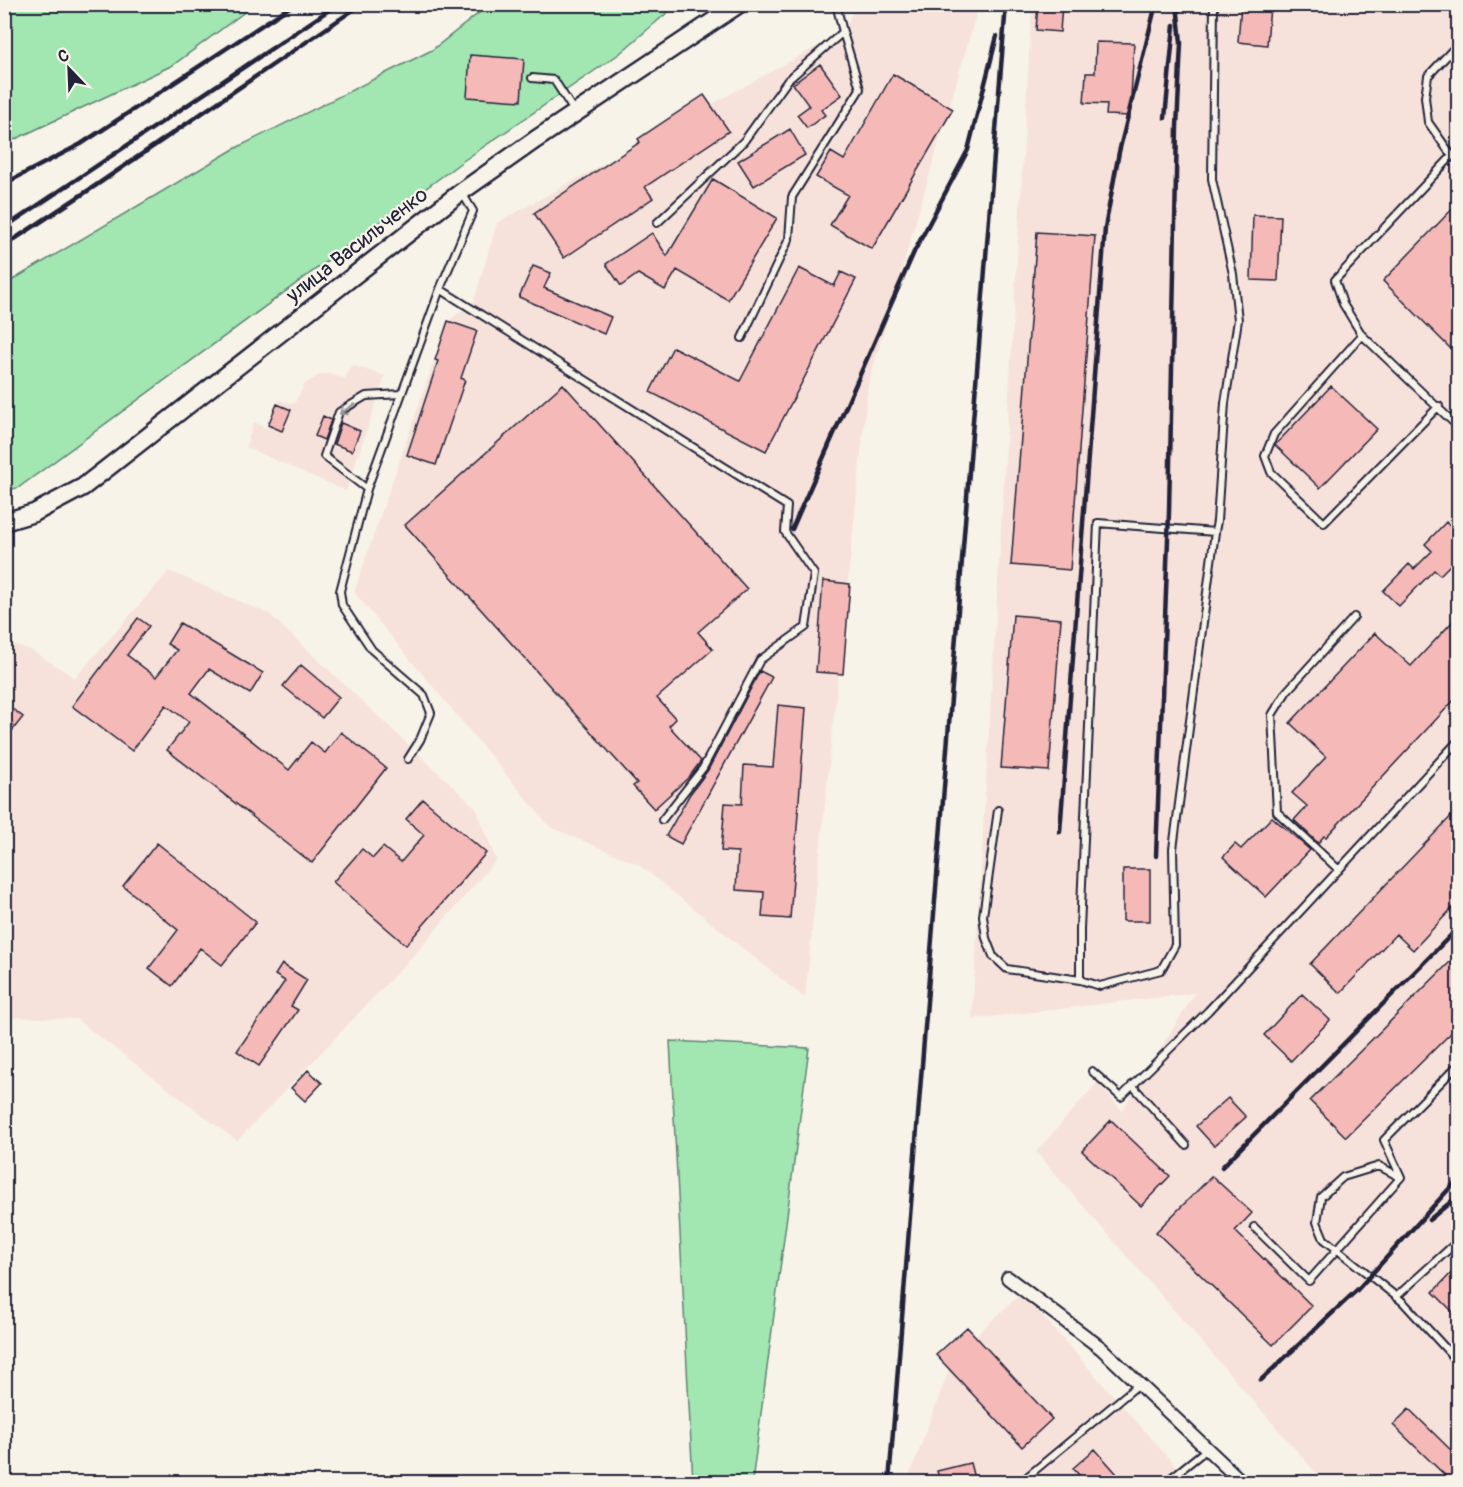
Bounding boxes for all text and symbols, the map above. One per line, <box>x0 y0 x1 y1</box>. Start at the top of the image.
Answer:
north arrow <box>39 39 99 99</box>
text: С <box>55 45 72 67</box>
street label: улица Васильченко <box>280 181 433 309</box>
one-way arrow <box>338 402 355 415</box>

